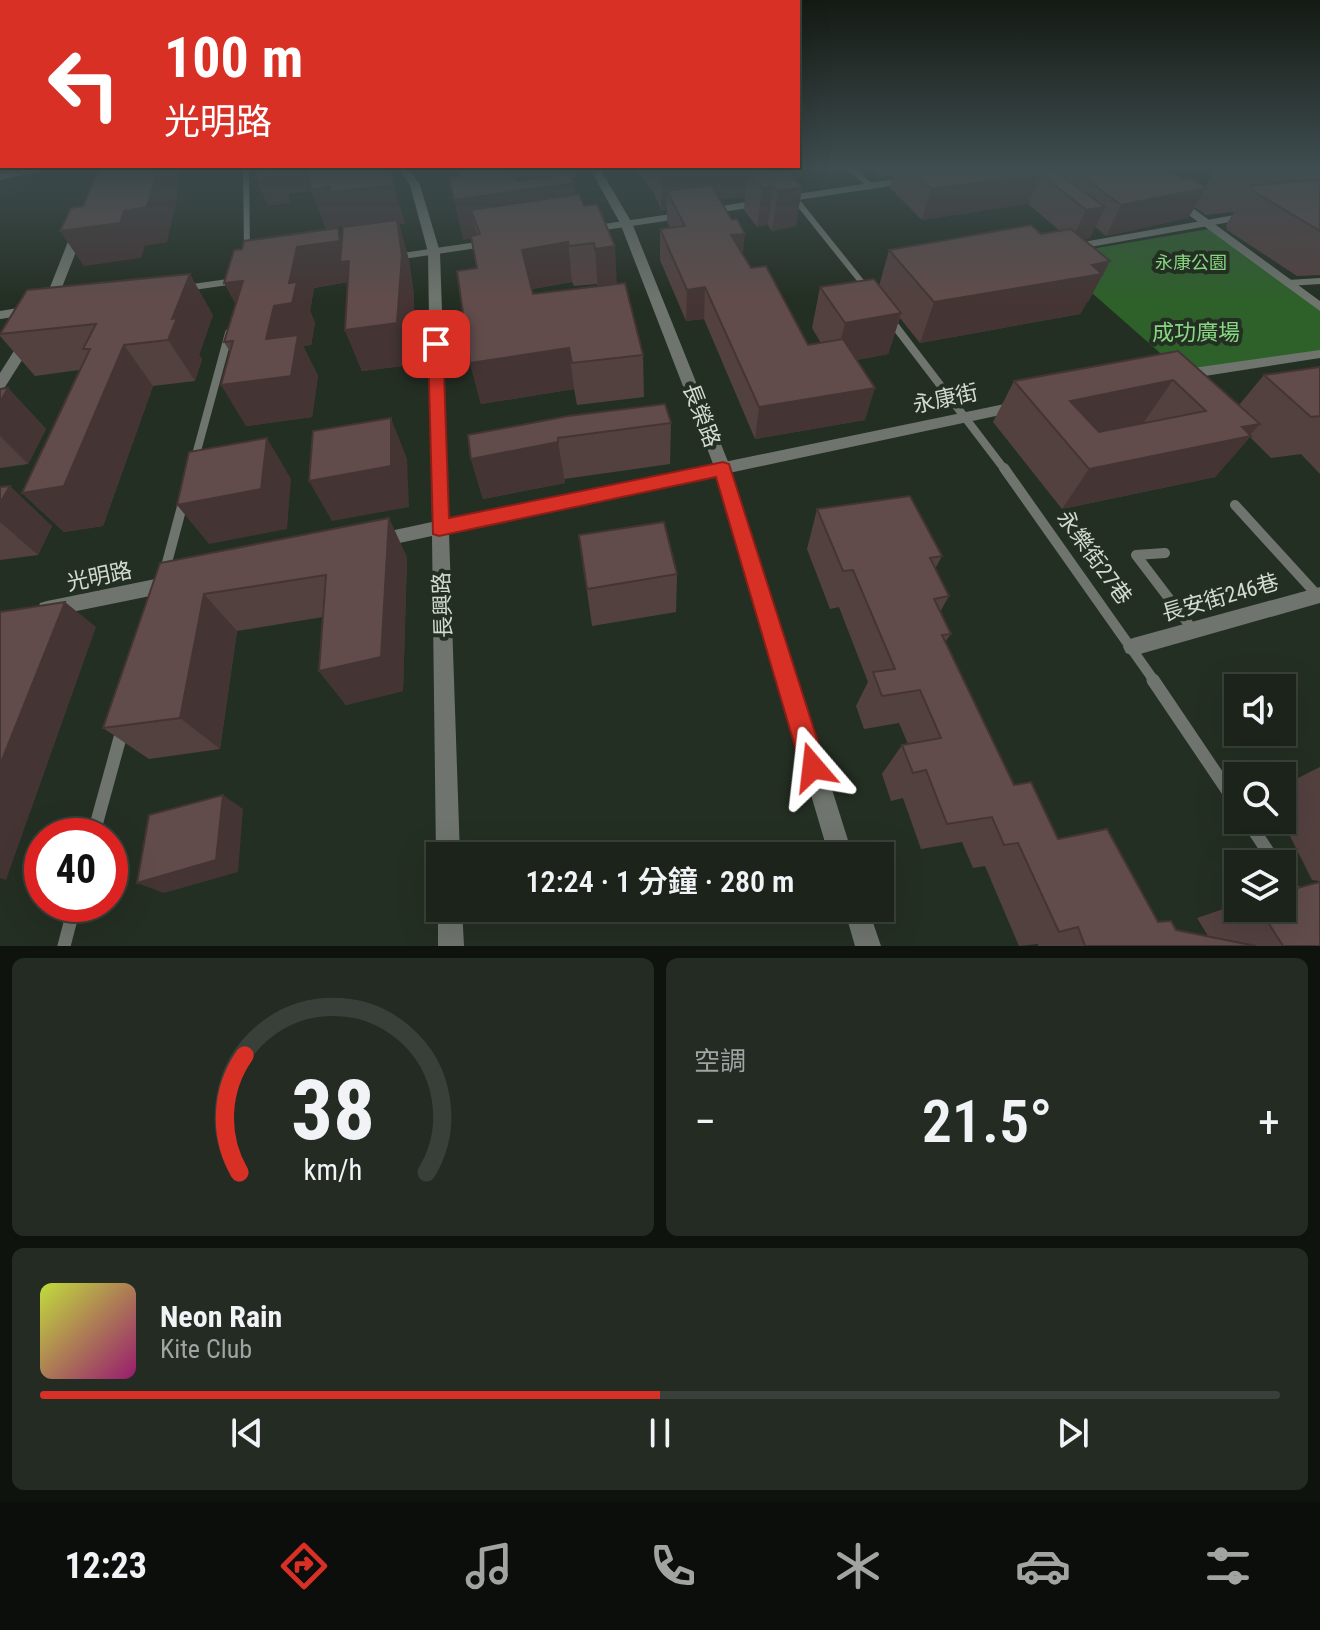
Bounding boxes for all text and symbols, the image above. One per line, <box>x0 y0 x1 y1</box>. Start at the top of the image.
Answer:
text: 100 m <box>164 25 303 91</box>
icon: left <box>32 32 136 136</box>
text: 光明路 <box>164 101 272 143</box>
park label: 永康公園 <box>1155 252 1227 273</box>
pin <box>402 310 470 378</box>
park label: 成功廣場 <box>1152 320 1240 345</box>
icon: arrive <box>414 322 458 366</box>
street label: 永康街 <box>910 379 980 418</box>
street label: 長榮路 <box>678 380 725 450</box>
street label: 永樂街27巷 <box>1052 506 1137 609</box>
street label: 光明路 <box>64 557 134 596</box>
street label: 長安街246巷 <box>1159 569 1282 626</box>
street label: 長興路 <box>429 572 456 638</box>
map controls <box>1224 674 1296 922</box>
button: sound <box>1224 674 1296 746</box>
position arrow <box>771 725 855 809</box>
button: search <box>1224 762 1296 834</box>
speed limit sign: 40 <box>24 818 128 922</box>
button: layers <box>1224 850 1296 922</box>
text: 12:24 · 1 分鐘 · 280 m <box>526 864 794 899</box>
text: 空調 <box>694 1046 746 1076</box>
text: 38 <box>291 1062 375 1159</box>
text: 21.5° <box>922 1086 1052 1157</box>
text: − <box>694 1096 716 1148</box>
text: + <box>1258 1096 1280 1148</box>
text: km/h <box>304 1153 362 1187</box>
text: Neon Rain <box>160 1299 282 1334</box>
text: Kite Club <box>160 1334 252 1364</box>
icon: previous <box>225 1411 269 1455</box>
icon: pause <box>638 1411 682 1455</box>
icon: next <box>1051 1411 1095 1455</box>
icon: directions <box>276 1538 332 1594</box>
icon: music <box>461 1538 517 1594</box>
icon: phone <box>645 1538 701 1594</box>
icon: climate <box>830 1538 886 1594</box>
icon: car <box>1015 1538 1071 1594</box>
icon: filters <box>1200 1538 1256 1594</box>
text: 12:23 <box>64 1545 147 1587</box>

